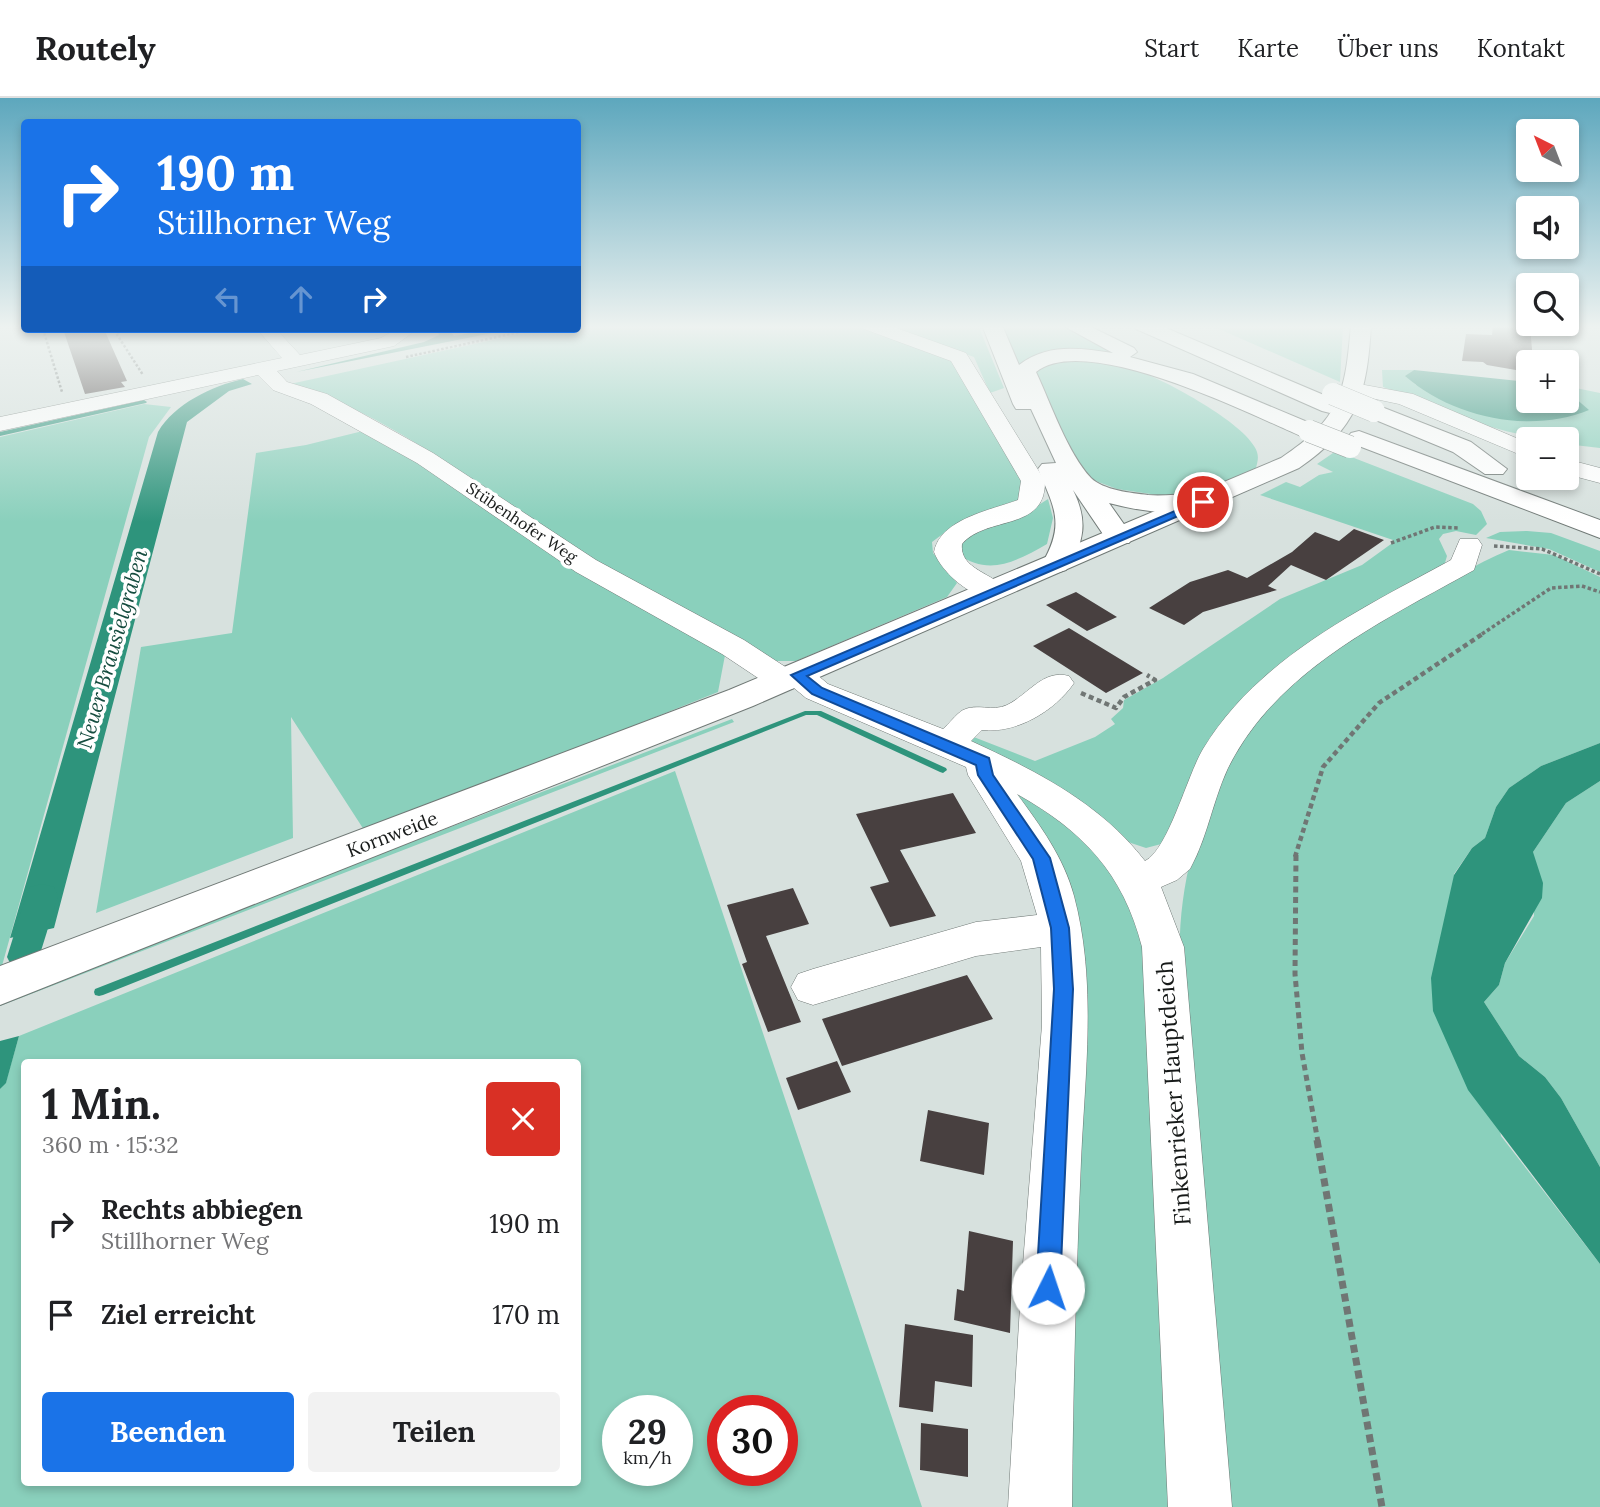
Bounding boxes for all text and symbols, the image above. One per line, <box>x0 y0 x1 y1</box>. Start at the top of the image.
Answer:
text: Routely <box>35 27 156 69</box>
text: Start <box>1144 33 1199 64</box>
text: Karte <box>1237 33 1299 64</box>
text: Über uns <box>1337 33 1439 64</box>
text: Kontakt <box>1477 33 1565 64</box>
north arrow <box>1516 119 1578 182</box>
map controls <box>1516 119 1579 490</box>
text: 190 m <box>157 141 294 203</box>
icon: right <box>42 147 133 238</box>
button: sound <box>1516 196 1579 259</box>
text: Stillhorner Weg <box>157 202 390 243</box>
button: search <box>1516 273 1579 336</box>
icon: left <box>209 280 247 318</box>
icon: ahead <box>282 280 320 318</box>
icon: right <box>355 280 393 318</box>
button: + <box>1516 350 1579 413</box>
button: − <box>1516 427 1579 490</box>
pin <box>1173 472 1233 532</box>
street label: Stübenhofer Weg <box>463 478 582 567</box>
icon: arrive <box>1184 483 1222 521</box>
water label: Neuer Brausielgraben <box>71 546 153 752</box>
street label: Kornweide <box>343 806 441 862</box>
street label: Finkenrieker Hauptdeich <box>1149 959 1197 1227</box>
text: 1 Min. <box>42 1077 161 1131</box>
button: close <box>486 1082 560 1156</box>
text: 360 m · 15:32 <box>42 1130 179 1159</box>
text: Rechts abbiegen <box>101 1193 303 1226</box>
icon: right <box>42 1205 80 1243</box>
text: 190 m <box>489 1207 560 1240</box>
text: Stillhorner Weg <box>101 1226 269 1255</box>
position arrow <box>1011 1251 1085 1325</box>
icon: arrive <box>42 1296 80 1334</box>
text: Ziel erreicht <box>101 1298 255 1331</box>
text: 170 m <box>492 1298 560 1331</box>
button: Beenden <box>42 1392 294 1472</box>
button: Teilen <box>308 1392 560 1472</box>
speed limit sign: 30 <box>707 1395 798 1486</box>
text: 29 <box>628 1409 667 1454</box>
text: km/h <box>623 1446 672 1469</box>

